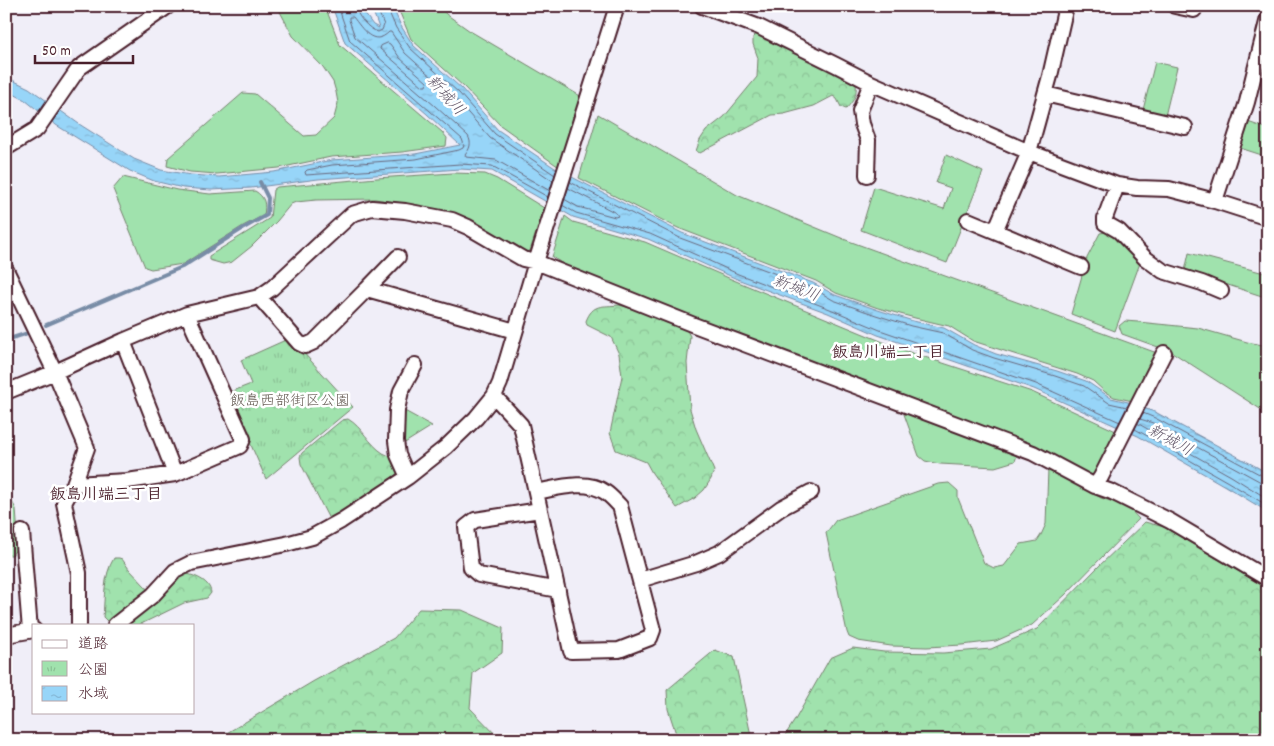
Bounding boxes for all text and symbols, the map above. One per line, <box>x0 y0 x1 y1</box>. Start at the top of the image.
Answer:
scale bar <box>35 32 132 64</box>
text: 50 m <box>42 41 71 63</box>
water label: 新城川 <box>420 70 470 122</box>
water label: 新城川 <box>769 270 823 308</box>
district label: 飯島川端二丁目 <box>832 342 944 365</box>
park label: 飯島西部街区公園 <box>230 391 350 413</box>
water label: 新城川 <box>1143 419 1197 463</box>
district label: 飯島川端三丁目 <box>50 484 162 507</box>
legend <box>32 624 195 714</box>
text: 道路 <box>78 634 108 656</box>
text: 公園 <box>78 660 108 682</box>
text: 水域 <box>78 684 108 706</box>

